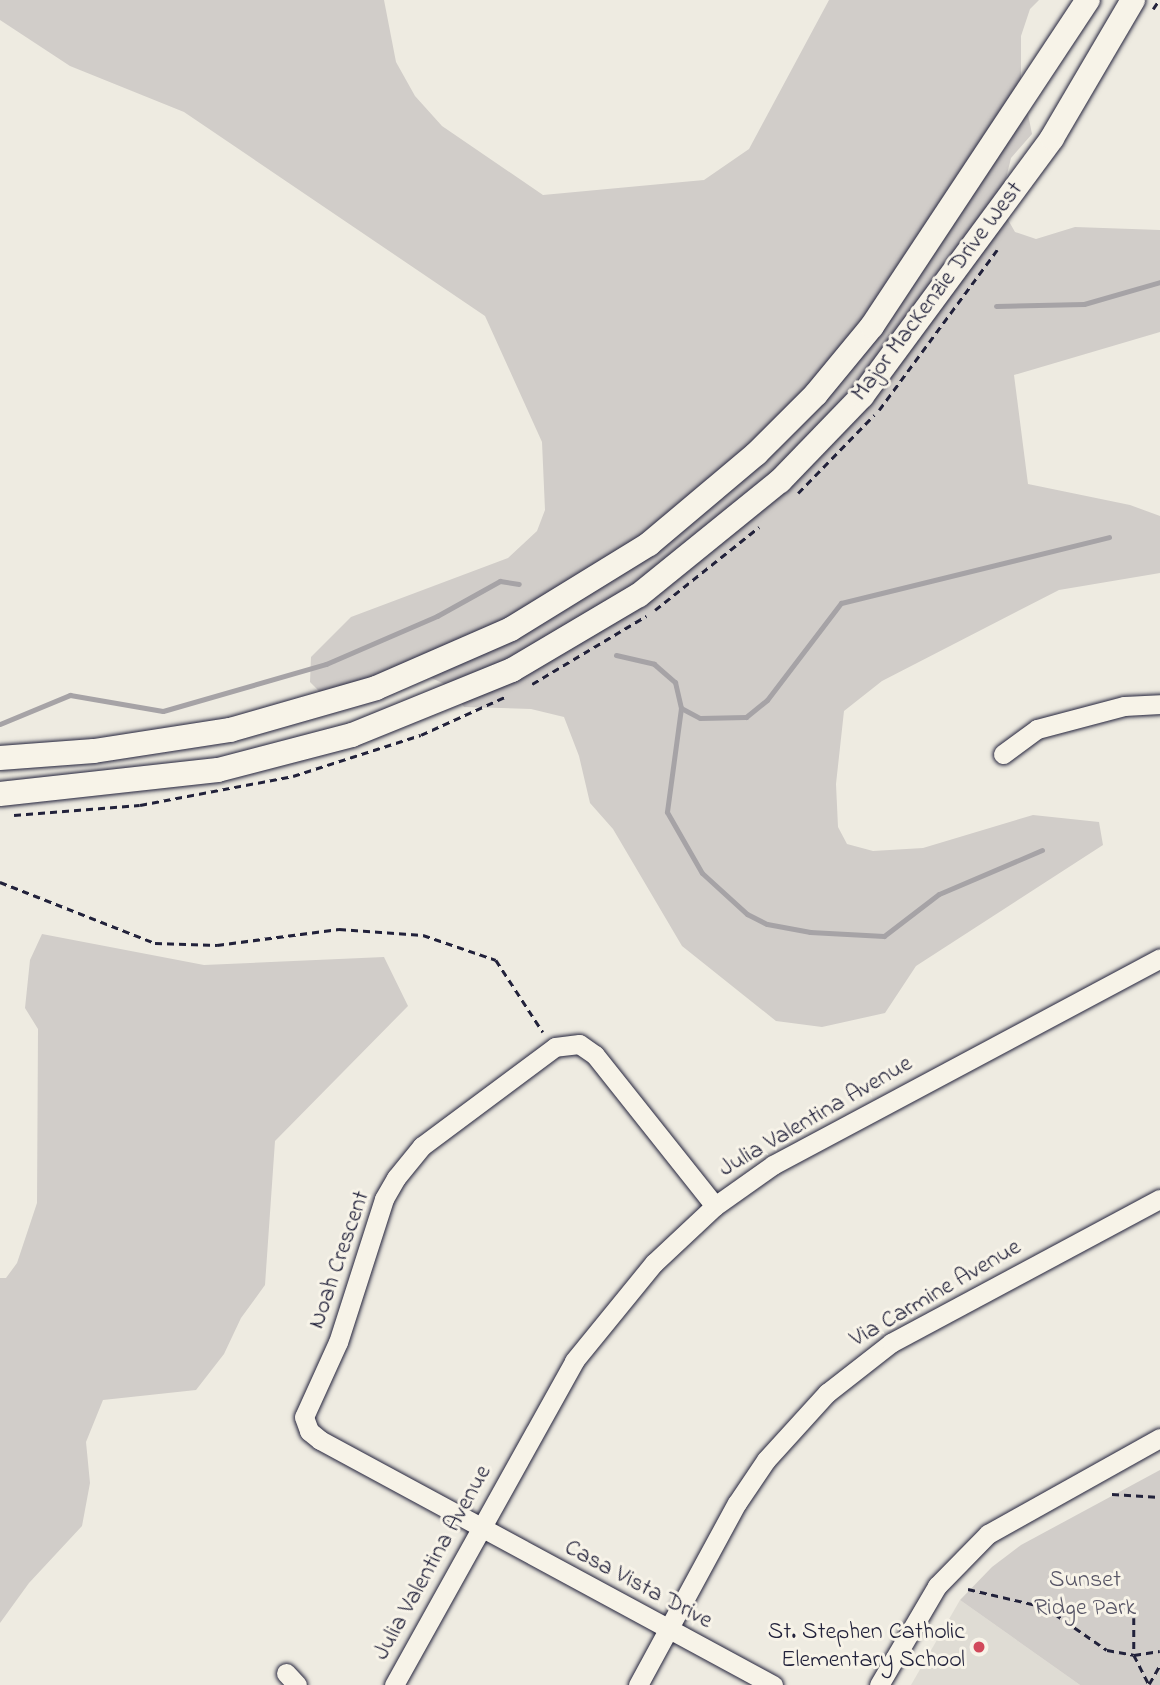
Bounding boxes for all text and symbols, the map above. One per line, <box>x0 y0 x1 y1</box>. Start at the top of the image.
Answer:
street label: Major MacKenzie Drive West <box>846 177 1030 407</box>
street label: Julia Valentina Avenue <box>714 1050 918 1184</box>
street label: Noah Crescent <box>303 1187 377 1333</box>
street label: Via Carmine Avenue <box>845 1233 1027 1355</box>
street label: Julia Valentina Avenue <box>367 1460 499 1666</box>
street label: Casa Vista Drive <box>559 1534 717 1636</box>
park label: Sunset Ridge Park <box>1034 1567 1136 1623</box>
place label: St. Stephen Catholic Elementary School <box>768 1619 965 1675</box>
marker: St. Stephen Catholic Elementary School <box>971 1639 987 1655</box>

